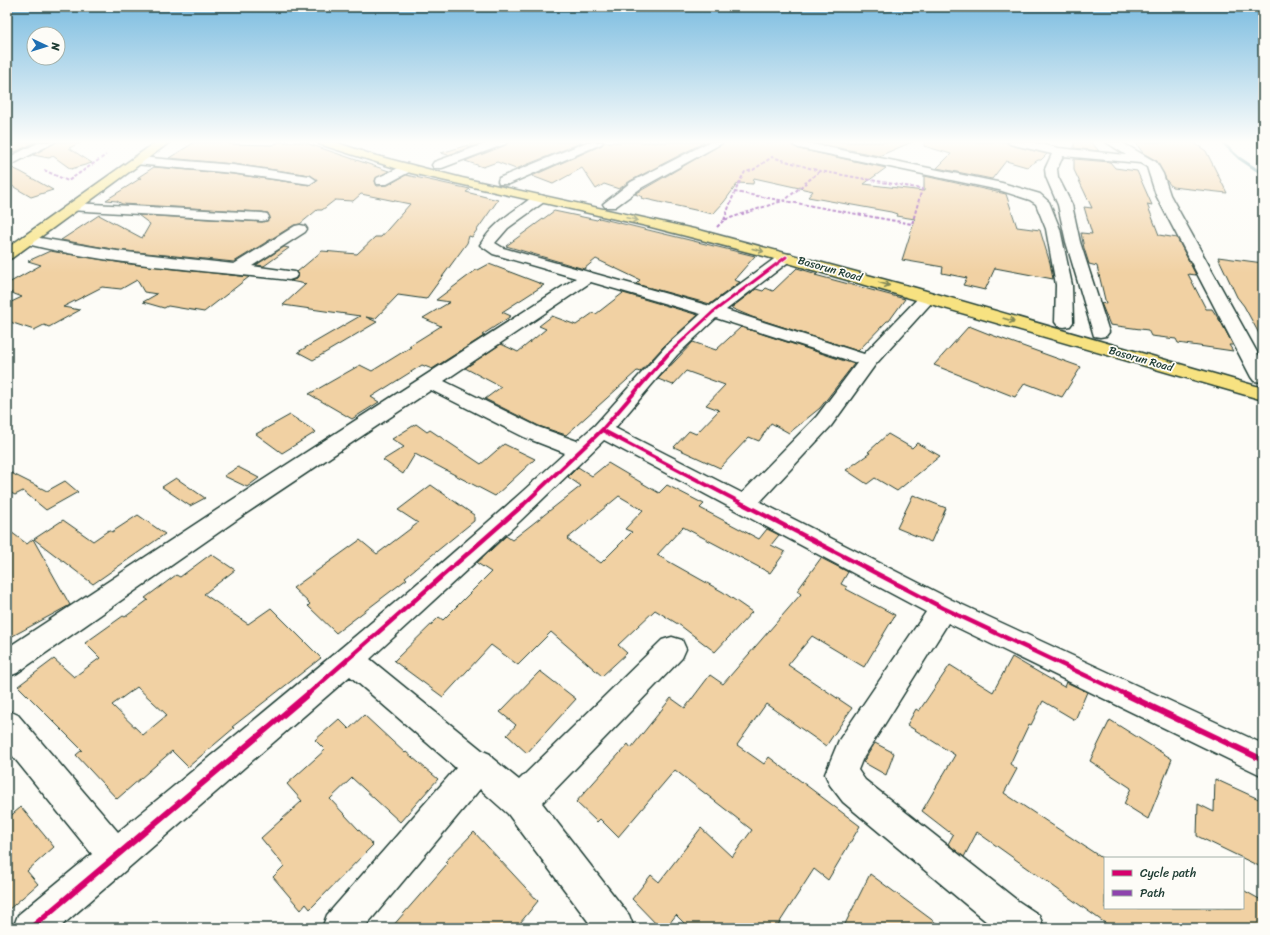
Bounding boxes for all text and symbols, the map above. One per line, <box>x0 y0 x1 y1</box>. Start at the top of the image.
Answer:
north arrow <box>26 26 66 66</box>
text: N <box>46 41 65 52</box>
one-way arrow <box>625 216 638 224</box>
one-way arrow <box>752 247 765 254</box>
street label: Basorun Road <box>796 251 865 288</box>
one-way arrow <box>877 281 890 288</box>
one-way arrow <box>1002 317 1015 324</box>
street label: Basorun Road <box>1107 341 1176 378</box>
legend <box>1104 857 1244 909</box>
text: Cycle path <box>1140 862 1196 884</box>
text: Path <box>1140 882 1165 904</box>

